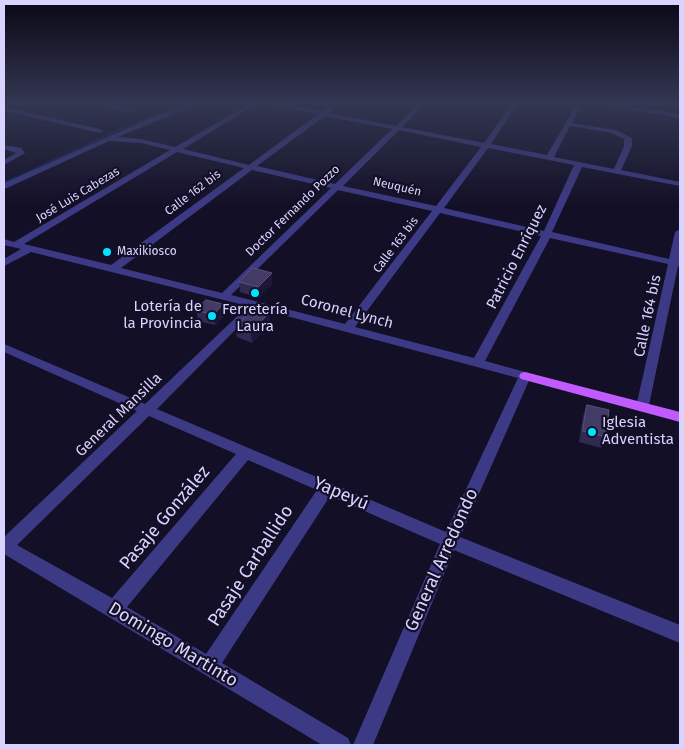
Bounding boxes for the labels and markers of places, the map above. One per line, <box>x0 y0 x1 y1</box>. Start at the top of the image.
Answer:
place label: Maxikiosco <box>117 245 177 259</box>
marker: Maxikiosco <box>101 246 113 258</box>
marker: Ferretería Laura <box>249 287 261 299</box>
place label: Lotería de la Provincia <box>123 298 202 333</box>
place label: Ferretería Laura <box>222 301 288 336</box>
marker: Lotería de la Provincia <box>206 310 218 322</box>
place label: Iglesia Adventista <box>602 414 674 449</box>
marker: Iglesia Adventista <box>586 426 598 438</box>

